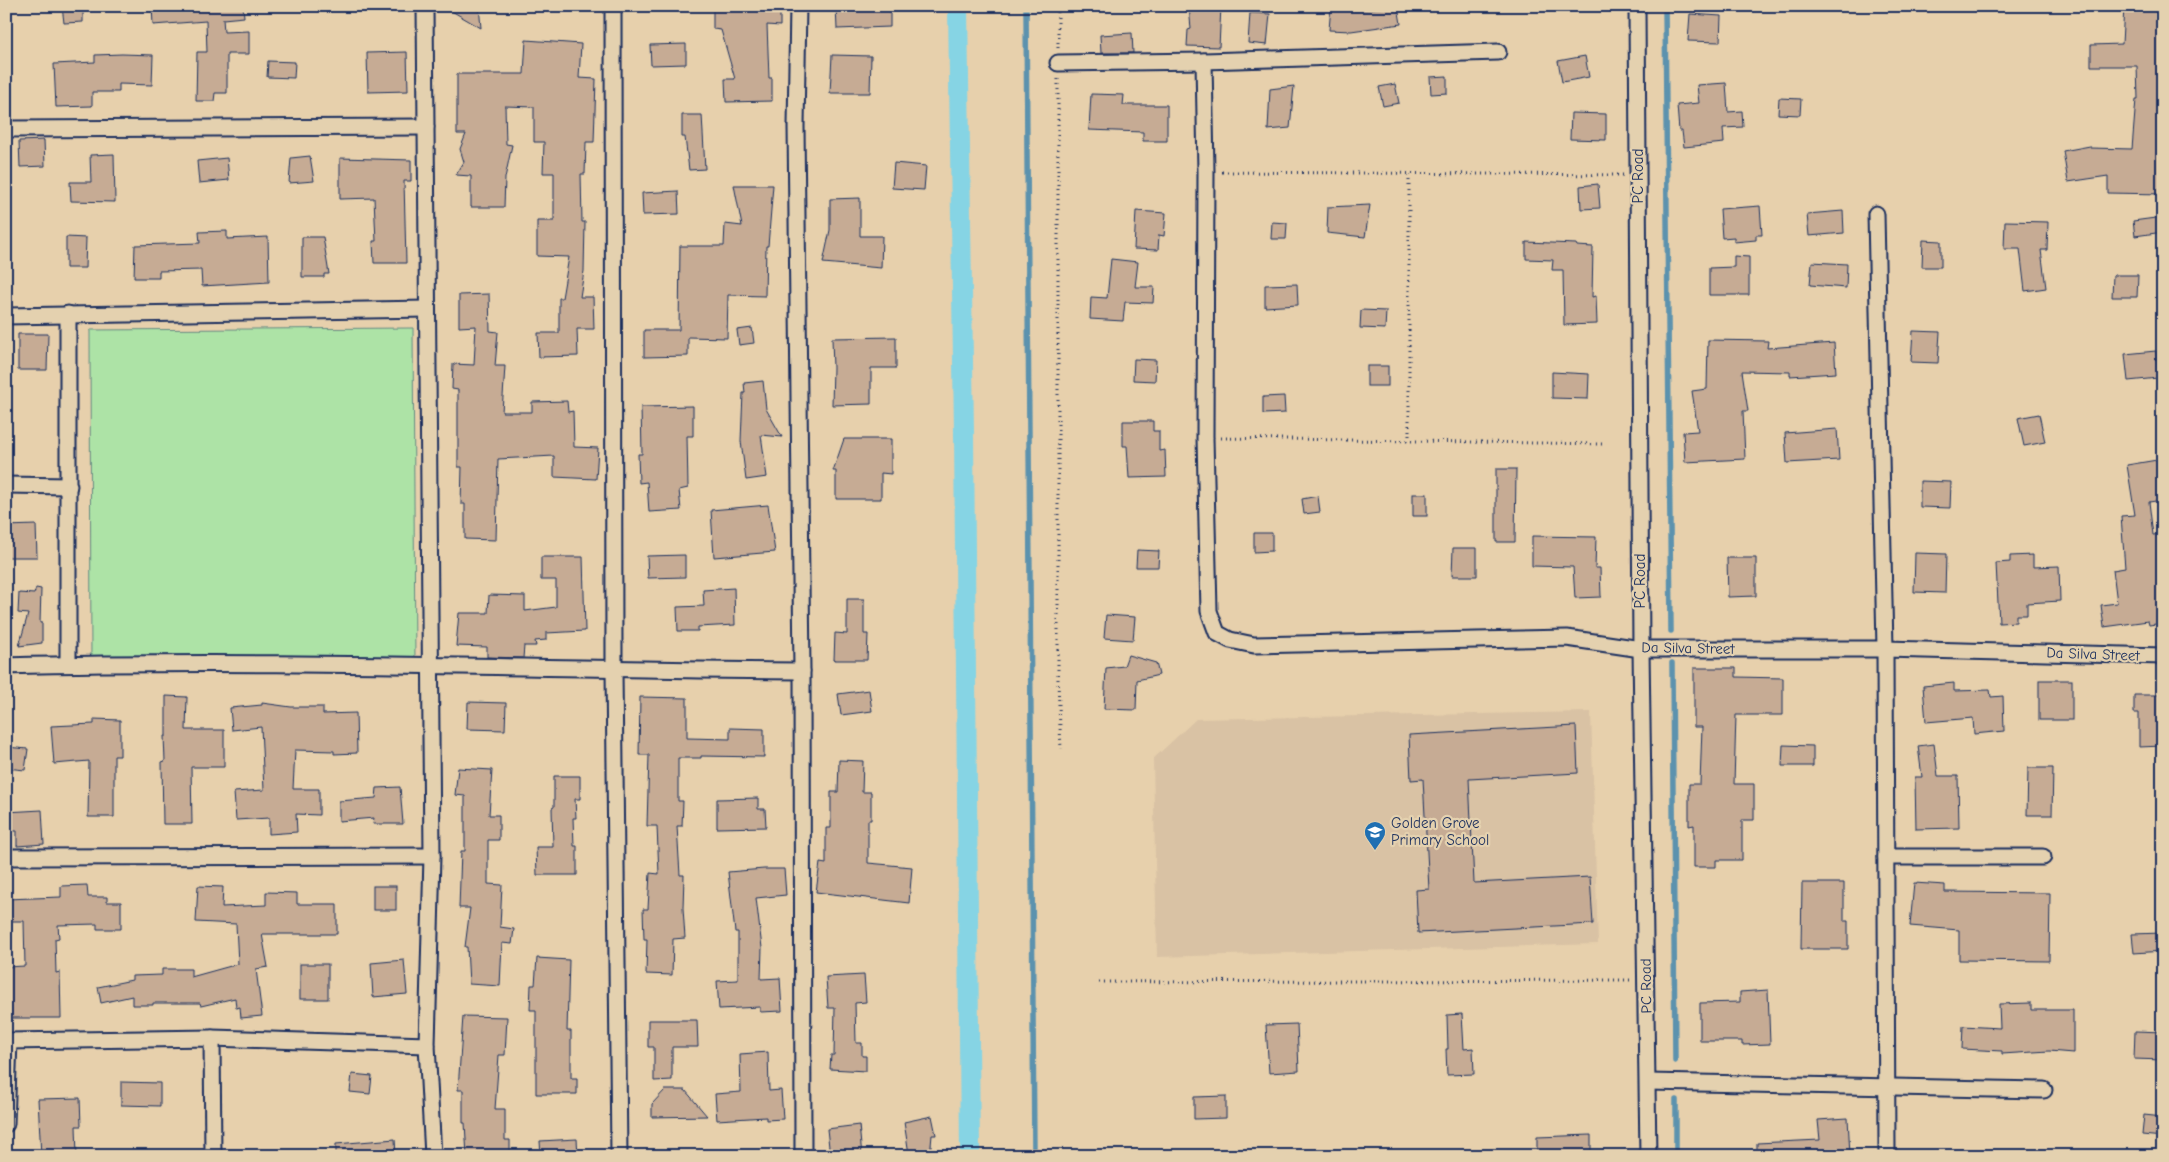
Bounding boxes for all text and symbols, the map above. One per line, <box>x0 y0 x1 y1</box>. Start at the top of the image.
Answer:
street label: PC Road <box>1629 148 1647 204</box>
street label: PC Road <box>1631 553 1649 609</box>
street label: Da Silva Street <box>1641 638 1736 658</box>
street label: Da Silva Street <box>2046 643 2141 665</box>
place label: Golden Grove Primary School <box>1391 814 1489 849</box>
school or university icon: Golden Grove Primary School <box>1363 820 1387 851</box>
street label: PC Road <box>1637 958 1655 1014</box>

